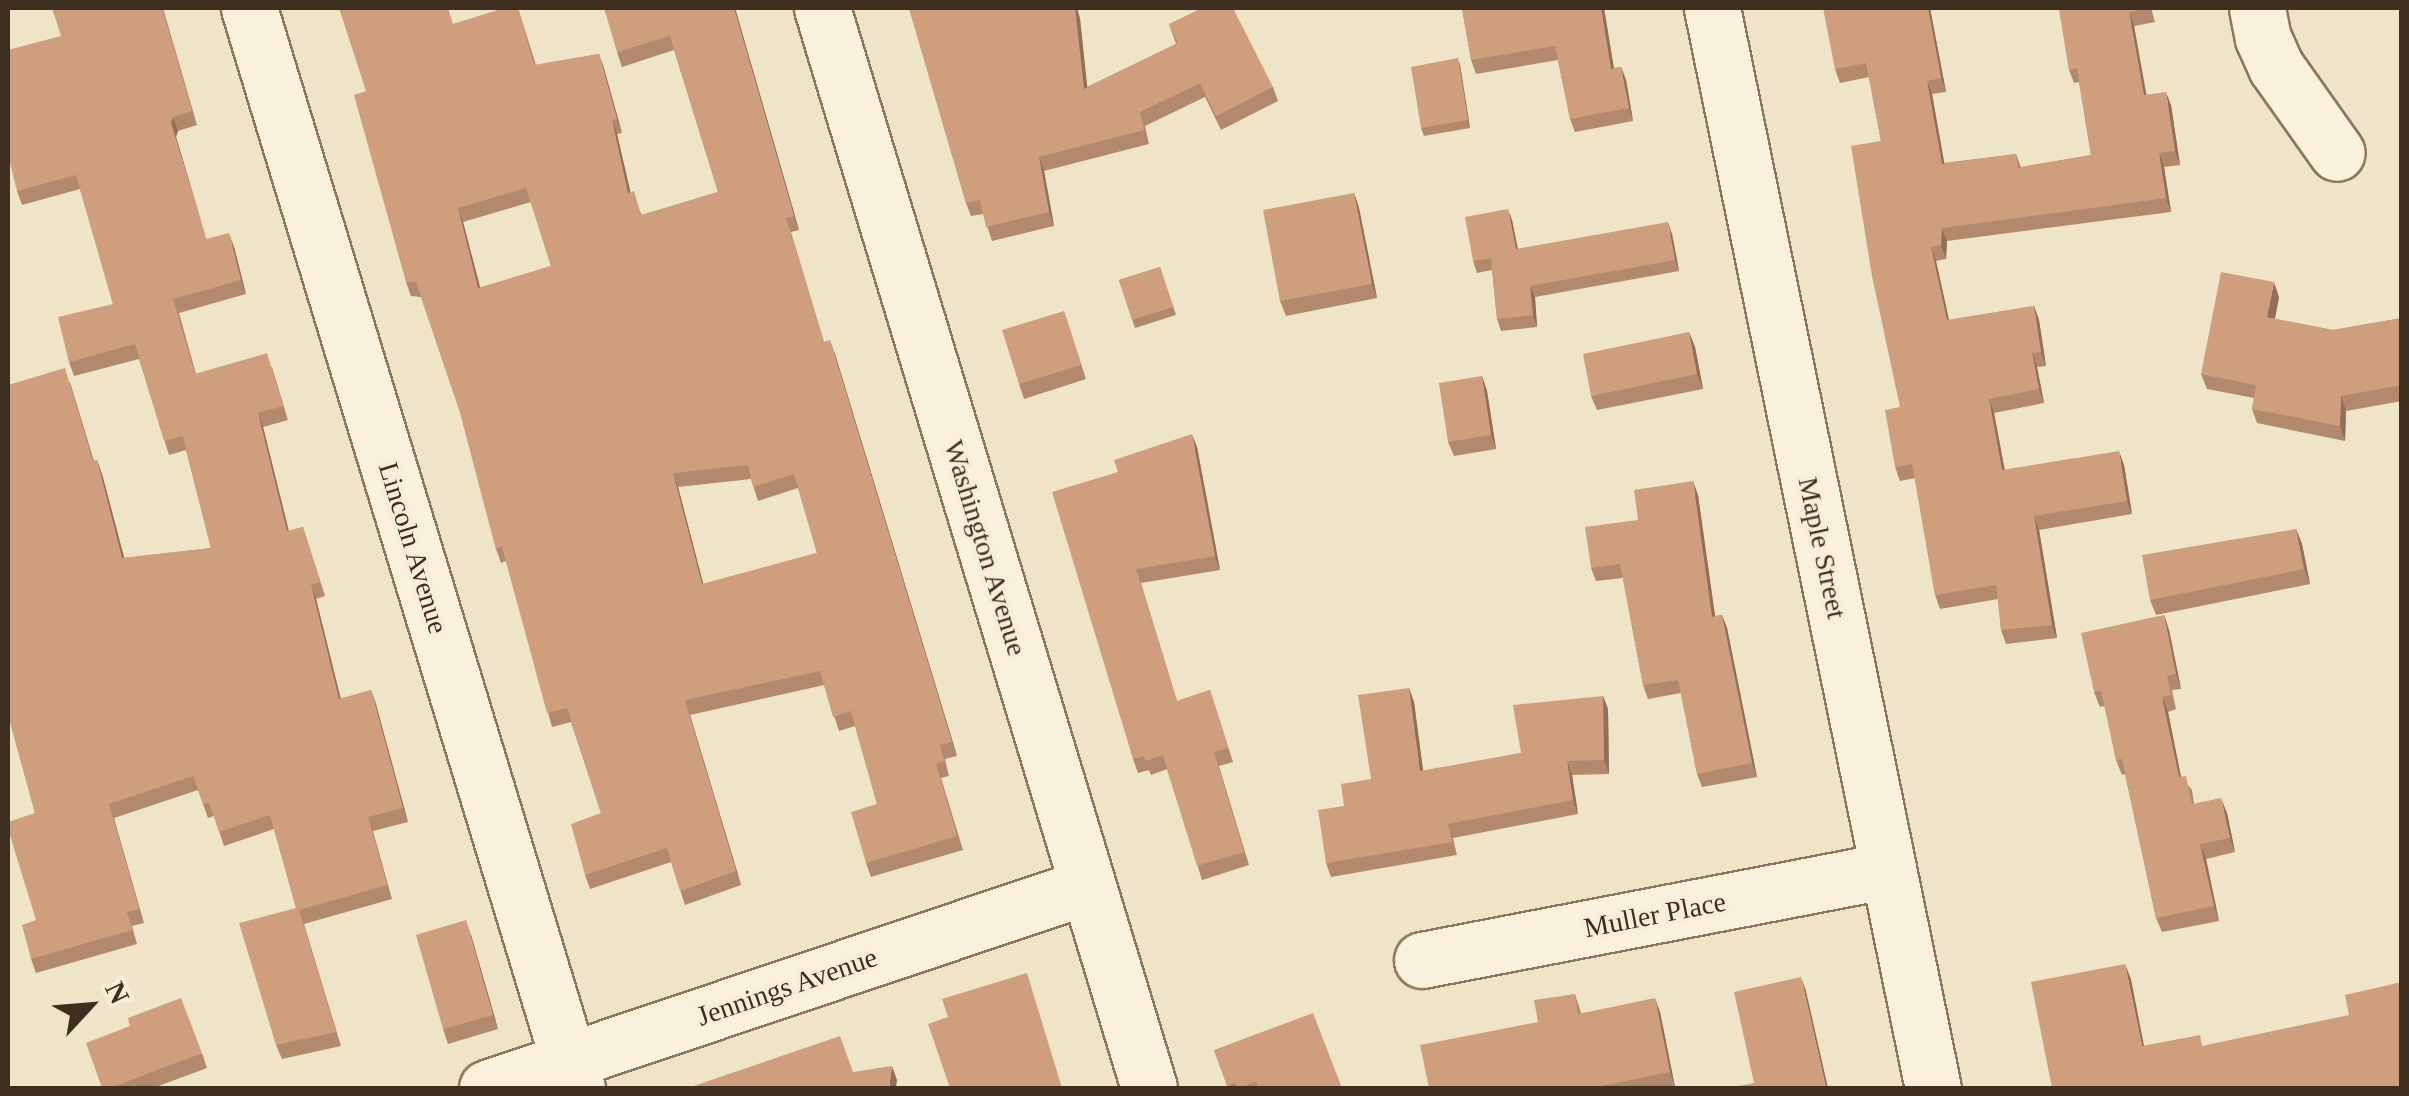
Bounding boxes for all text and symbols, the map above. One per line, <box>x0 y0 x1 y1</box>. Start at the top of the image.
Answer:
street label: Washington Avenue <box>936 435 1034 661</box>
street label: Lincoln Avenue <box>371 457 455 639</box>
street label: Maple Street <box>1791 474 1853 622</box>
street label: Muller Place <box>1581 885 1729 945</box>
street label: Jennings Avenue <box>692 940 882 1034</box>
north arrow <box>40 956 140 1056</box>
text: N <box>99 977 136 1009</box>

